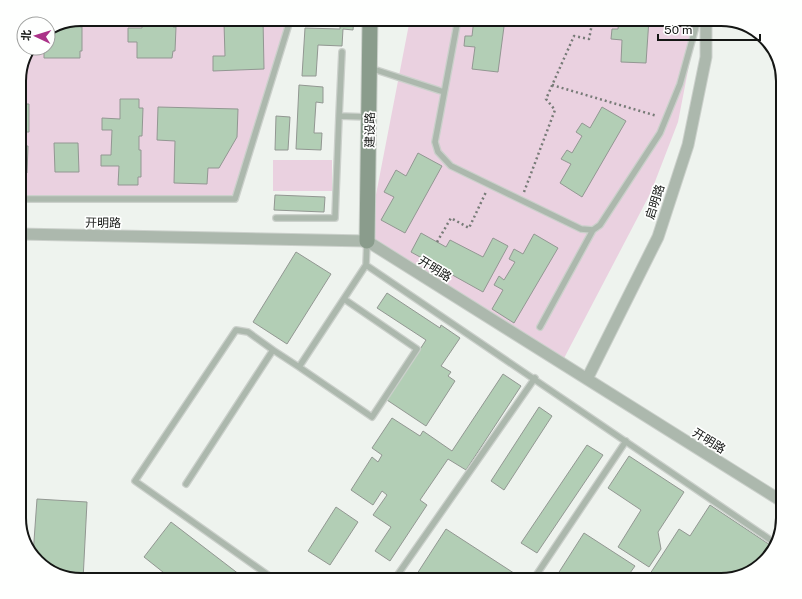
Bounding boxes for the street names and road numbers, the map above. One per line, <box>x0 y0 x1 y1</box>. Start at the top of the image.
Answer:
street label: 建设路 <box>363 112 377 148</box>
street label: 启明路 <box>643 183 667 221</box>
street label: 开明路 <box>85 216 121 230</box>
street label: 开明路 <box>416 254 454 284</box>
street label: 开明路 <box>690 426 728 456</box>

